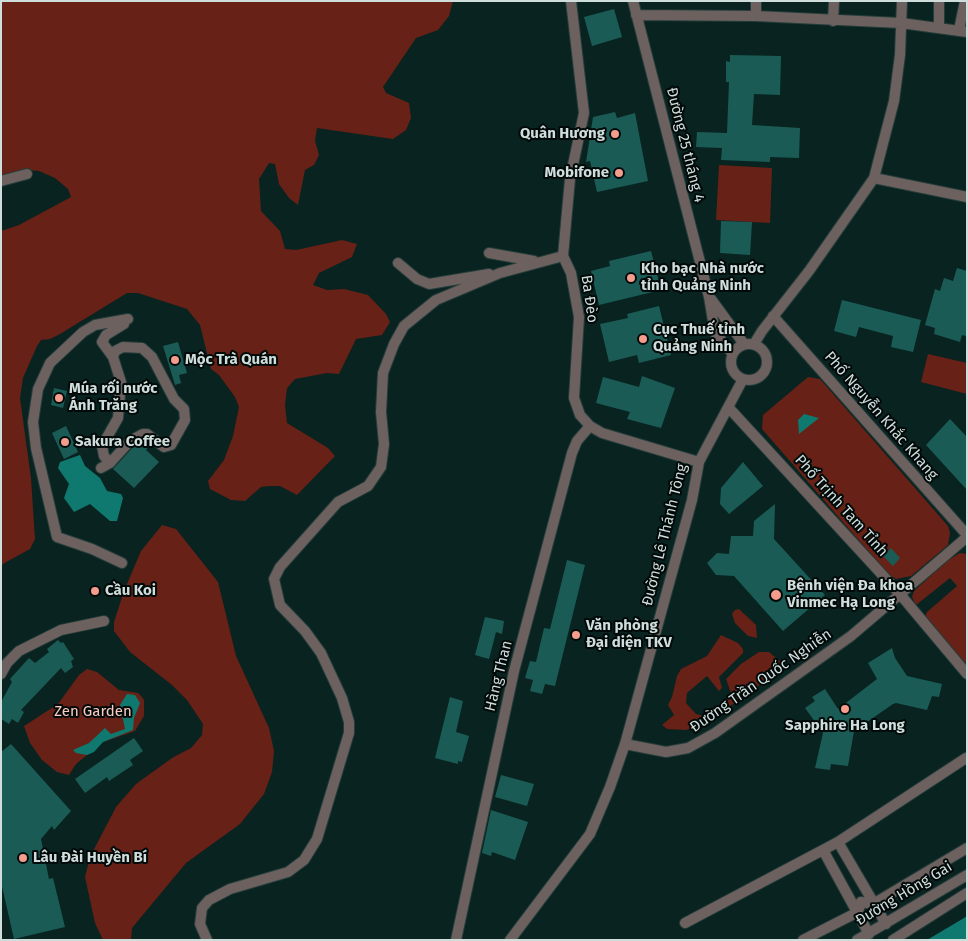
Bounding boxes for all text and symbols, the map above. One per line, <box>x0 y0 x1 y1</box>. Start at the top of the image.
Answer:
street label: Đường 25 tháng 4 <box>662 86 708 204</box>
place label: Quân Hương <box>520 125 605 143</box>
marker: Quân Hương <box>609 128 621 140</box>
place label: Mobifone <box>544 164 609 182</box>
marker: Mobifone <box>613 167 625 179</box>
place label: Kho bạc Nhà nước tỉnh Quảng Ninh <box>641 260 764 295</box>
marker: Kho bạc Nhà nước tỉnh Quảng Ninh <box>625 272 637 284</box>
street label: Ba Đèo <box>577 274 601 324</box>
place label: Cục Thuế tỉnh Quảng Ninh <box>653 321 745 356</box>
marker: Cục Thuế tỉnh Quảng Ninh <box>637 333 649 345</box>
street label: Phố Nguyễn Khắc Khang <box>820 348 942 484</box>
place label: Mộc Trà Quán <box>185 351 277 369</box>
marker: Mộc Trà Quán <box>169 354 181 366</box>
place label: Múa rối nước Ánh Trăng <box>69 380 158 415</box>
marker: Múa rối nước Ánh Trăng <box>53 392 65 404</box>
place label: Sakura Coffee <box>75 433 170 451</box>
marker: Sakura Coffee <box>59 436 71 448</box>
street label: Phố Trịnh Tam Tỉnh <box>791 452 891 560</box>
street label: Đường Lê Thánh Tông <box>639 462 691 608</box>
place label: Bệnh viện Đa khoa Vinmec Hạ Long <box>787 577 913 612</box>
place label: Cầu Koi <box>105 582 156 600</box>
marker: Cầu Koi <box>89 585 101 597</box>
marker: Bệnh viện Đa khoa Vinmec Hạ Long <box>769 588 783 602</box>
place label: Văn phòng Đại diện TKV <box>586 617 672 652</box>
street label: Đường Trần Quốc Nghiễn <box>687 625 835 737</box>
marker: Văn phòng Đại diện TKV <box>570 629 582 641</box>
street label: Hàng Than <box>482 639 516 713</box>
park label: Zen Garden <box>54 703 132 721</box>
marker: Sapphire Ha Long <box>839 703 851 715</box>
place label: Sapphire Ha Long <box>785 717 905 735</box>
place label: Lâu Đài Huyền Bí <box>33 849 147 867</box>
marker: Lâu Đài Huyền Bí <box>17 852 29 864</box>
street label: Đường Hồng Gai <box>852 858 956 930</box>

